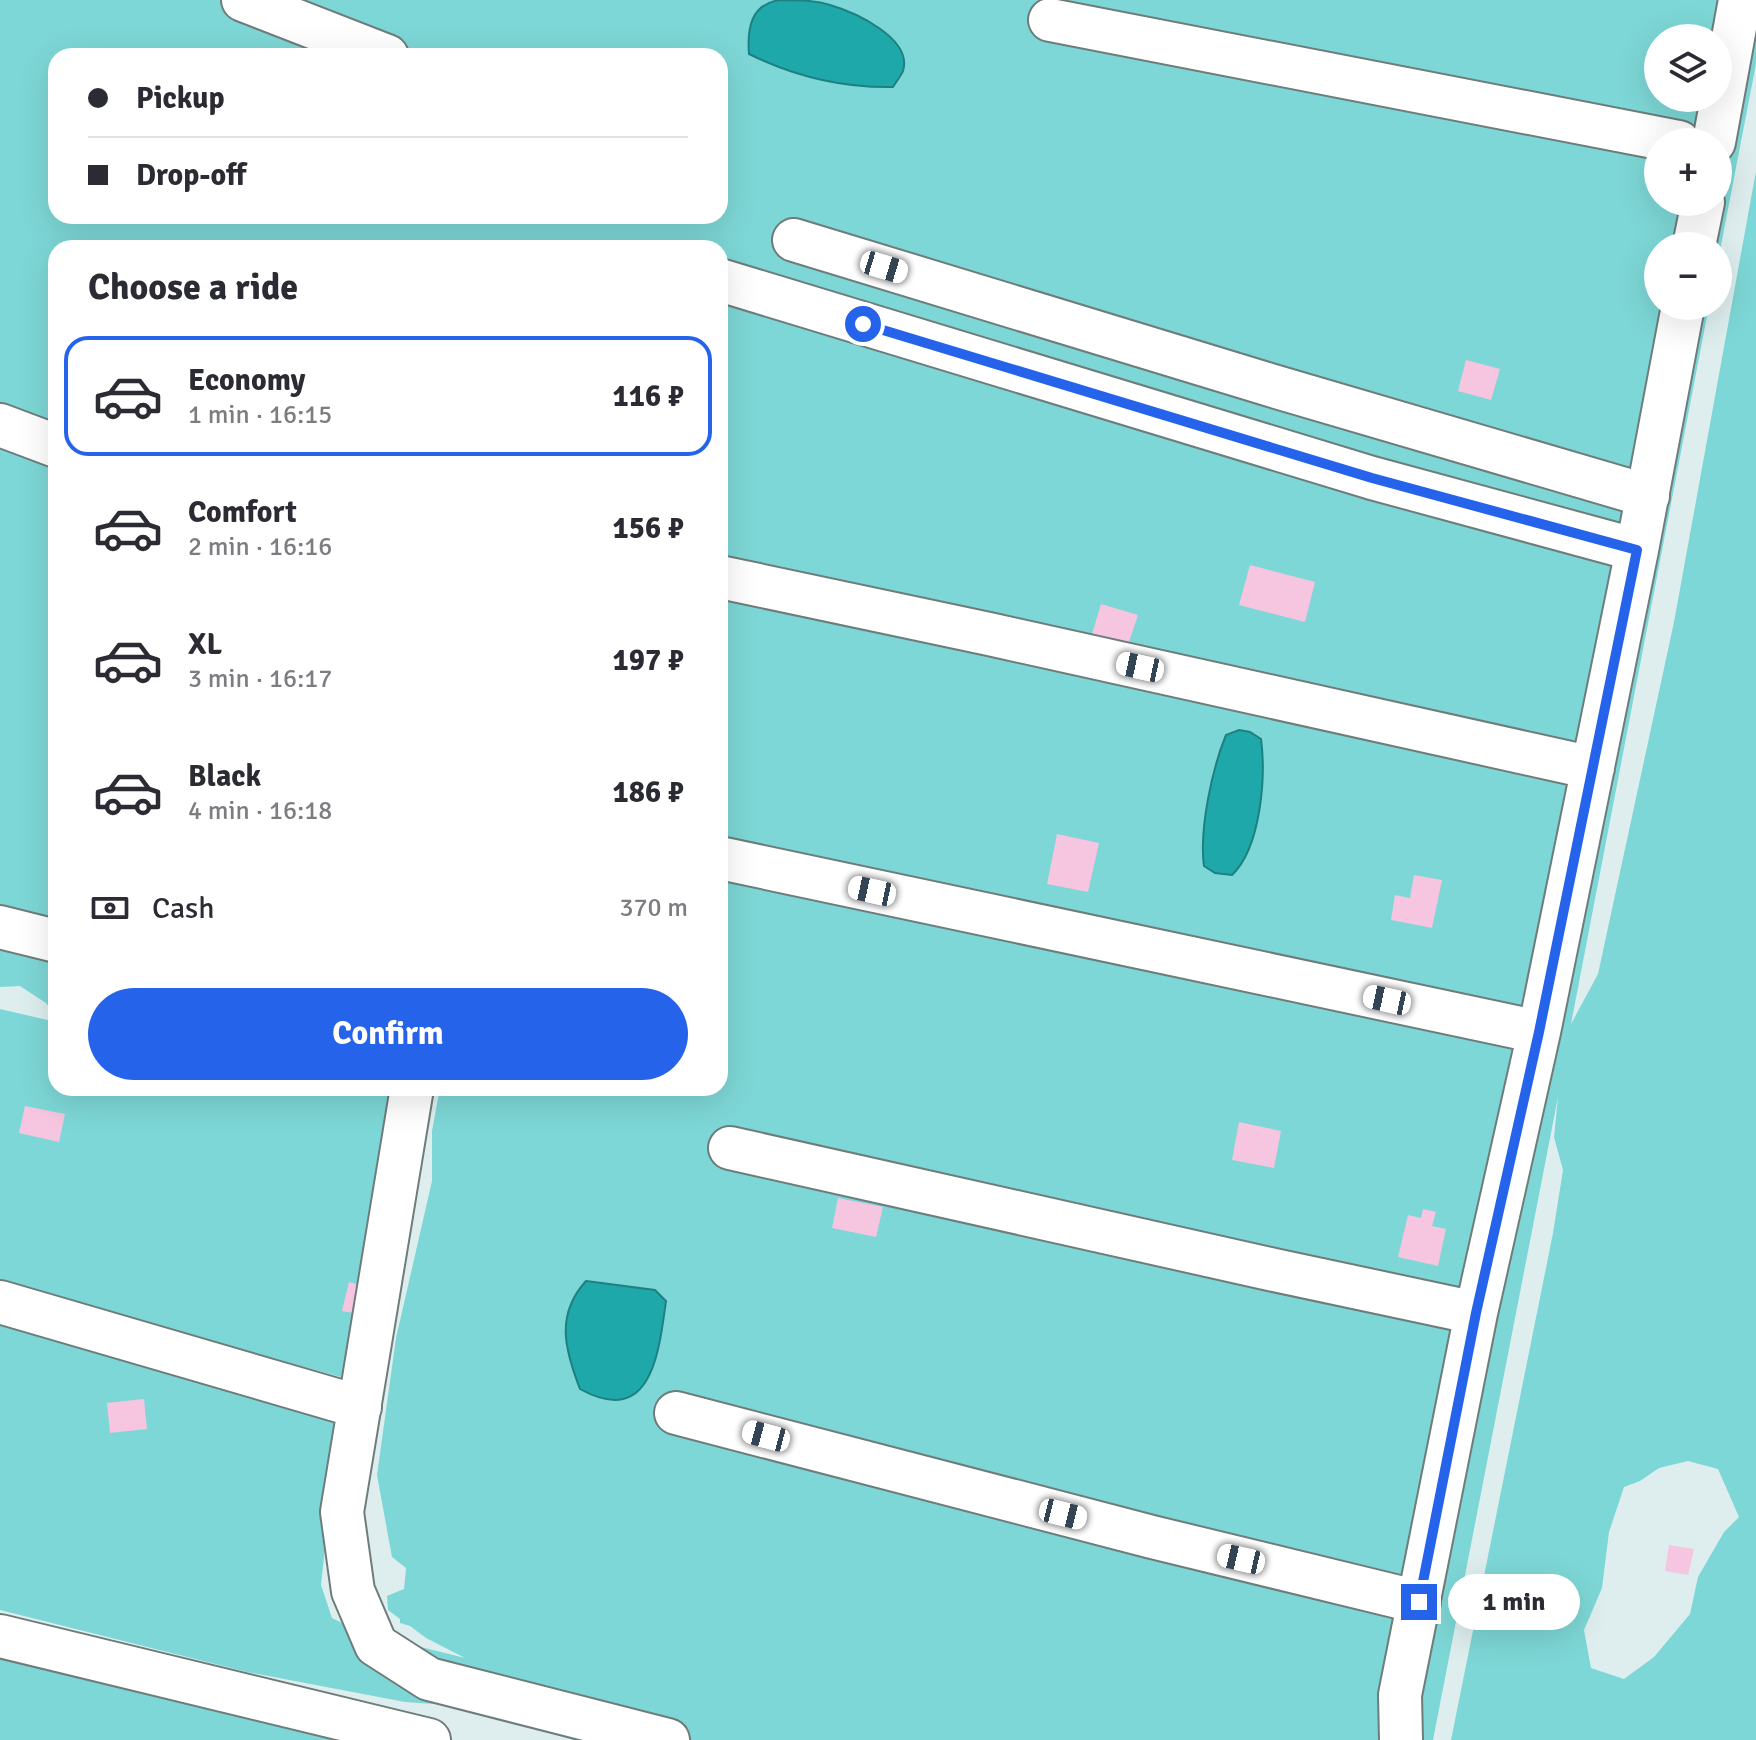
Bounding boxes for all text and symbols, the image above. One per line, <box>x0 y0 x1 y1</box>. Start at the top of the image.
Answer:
map controls <box>1644 24 1732 320</box>
button: layers <box>1644 24 1732 112</box>
text: Pickup <box>136 80 225 117</box>
button: + <box>1644 128 1732 216</box>
text: Drop-off <box>136 157 246 194</box>
button: − <box>1644 232 1732 320</box>
car <box>858 249 910 285</box>
text: Choose a ride <box>88 265 298 310</box>
route start <box>845 306 881 342</box>
icon: car <box>92 360 164 432</box>
text: Economy <box>188 362 305 399</box>
text: 116 ₽ <box>613 378 684 415</box>
text: 1 min · 16:15 <box>188 399 332 431</box>
icon: car <box>92 492 164 564</box>
text: Comfort <box>188 494 297 531</box>
text: 156 ₽ <box>613 510 684 547</box>
text: 2 min · 16:16 <box>188 531 332 563</box>
icon: car <box>92 624 164 696</box>
text: XL <box>188 626 222 663</box>
text: 197 ₽ <box>613 642 684 679</box>
car <box>1114 650 1166 684</box>
text: 3 min · 16:17 <box>188 663 332 695</box>
icon: car <box>92 756 164 828</box>
text: Black <box>188 758 261 795</box>
text: 186 ₽ <box>613 774 684 811</box>
text: 4 min · 16:18 <box>188 795 332 827</box>
car <box>846 874 898 908</box>
icon: cash <box>88 886 132 930</box>
text: Cash <box>152 890 215 927</box>
text: 370 m <box>619 892 688 924</box>
car <box>1361 983 1413 1017</box>
button: Confirm <box>88 988 688 1080</box>
car <box>740 1418 792 1454</box>
car <box>1037 1497 1089 1531</box>
car <box>1215 1542 1267 1576</box>
callout: 1 min <box>1447 1574 1579 1630</box>
route end <box>1401 1584 1437 1620</box>
text: 1 min <box>1483 1586 1545 1618</box>

